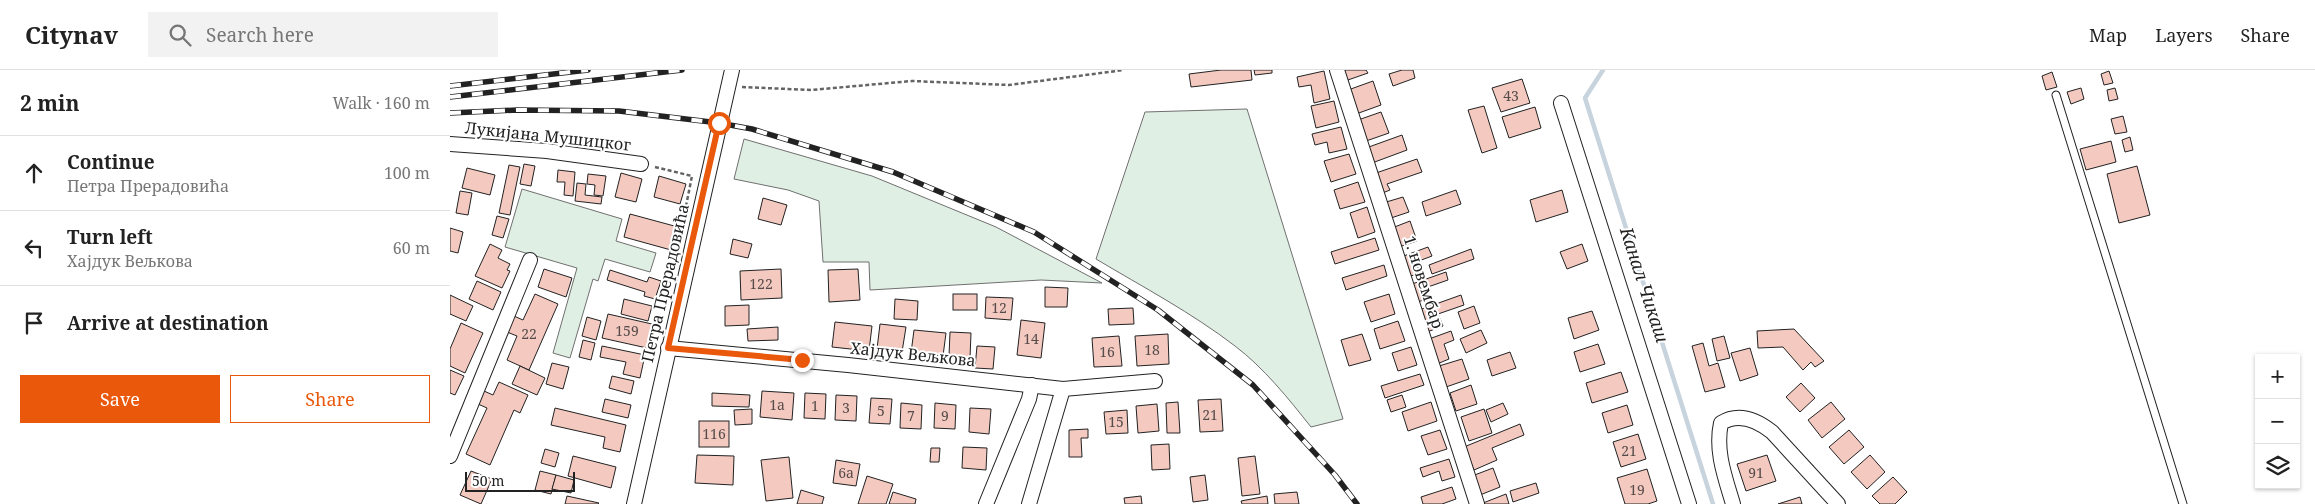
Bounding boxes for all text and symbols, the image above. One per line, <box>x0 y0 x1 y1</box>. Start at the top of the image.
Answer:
search box <box>148 12 498 57</box>
text: Citynav <box>25 18 118 51</box>
icon: search <box>166 21 194 49</box>
text: Search here <box>206 22 314 48</box>
text: Map <box>2089 23 2127 47</box>
text: Layers <box>2155 23 2213 47</box>
text: Share <box>2241 23 2290 47</box>
house number: 43 <box>1503 86 1519 105</box>
text: 2 min <box>20 89 79 117</box>
text: Walk · 160 m <box>333 92 430 114</box>
route start <box>708 112 731 135</box>
street label: Лукијана Мушицког <box>464 116 632 156</box>
text: Continue <box>67 149 155 175</box>
icon: ahead <box>20 159 48 187</box>
text: 100 m <box>384 162 430 184</box>
text: Петра Прерадовића <box>67 175 229 197</box>
street label: Петра Прерадовића <box>636 202 694 364</box>
water label: Канал Чикаш <box>1615 223 1675 345</box>
text: Turn left <box>67 224 153 250</box>
street label: 1. новембар <box>1399 233 1449 331</box>
icon: left <box>20 234 48 262</box>
text: 60 m <box>393 237 430 259</box>
text: Хајдук Вељкова <box>67 250 193 272</box>
house number: 122 <box>749 274 773 293</box>
house number: 12 <box>991 298 1007 317</box>
icon: arrive <box>20 309 48 337</box>
text: Arrive at destination <box>67 310 269 336</box>
house number: 159 <box>615 321 639 340</box>
house number: 22 <box>521 324 537 343</box>
house number: 14 <box>1023 329 1039 348</box>
street label: Хајдук Вељкова <box>849 336 977 372</box>
house number: 18 <box>1144 340 1160 359</box>
house number: 16 <box>1099 342 1115 361</box>
route end <box>791 349 814 372</box>
map controls <box>2255 354 2300 489</box>
button: + <box>2255 354 2300 399</box>
button: Save <box>20 375 220 423</box>
button: Share <box>230 375 430 423</box>
house number: 1a <box>769 395 785 414</box>
house number: 1 <box>811 396 819 415</box>
house number: 3 <box>842 398 850 417</box>
button: − <box>2255 399 2300 444</box>
house number: 5 <box>877 401 885 420</box>
house number: 21 <box>1202 405 1218 424</box>
house number: 7 <box>907 406 915 425</box>
house number: 9 <box>941 406 949 425</box>
house number: 15 <box>1108 412 1124 431</box>
house number: 116 <box>702 424 726 443</box>
house number: 21 <box>1621 441 1637 460</box>
button: layers <box>2255 444 2300 489</box>
house number: 6a <box>838 463 854 482</box>
house number: 91 <box>1748 463 1764 482</box>
scale bar <box>465 469 575 492</box>
text: 50 m <box>472 471 505 490</box>
house number: 19 <box>1629 480 1645 499</box>

